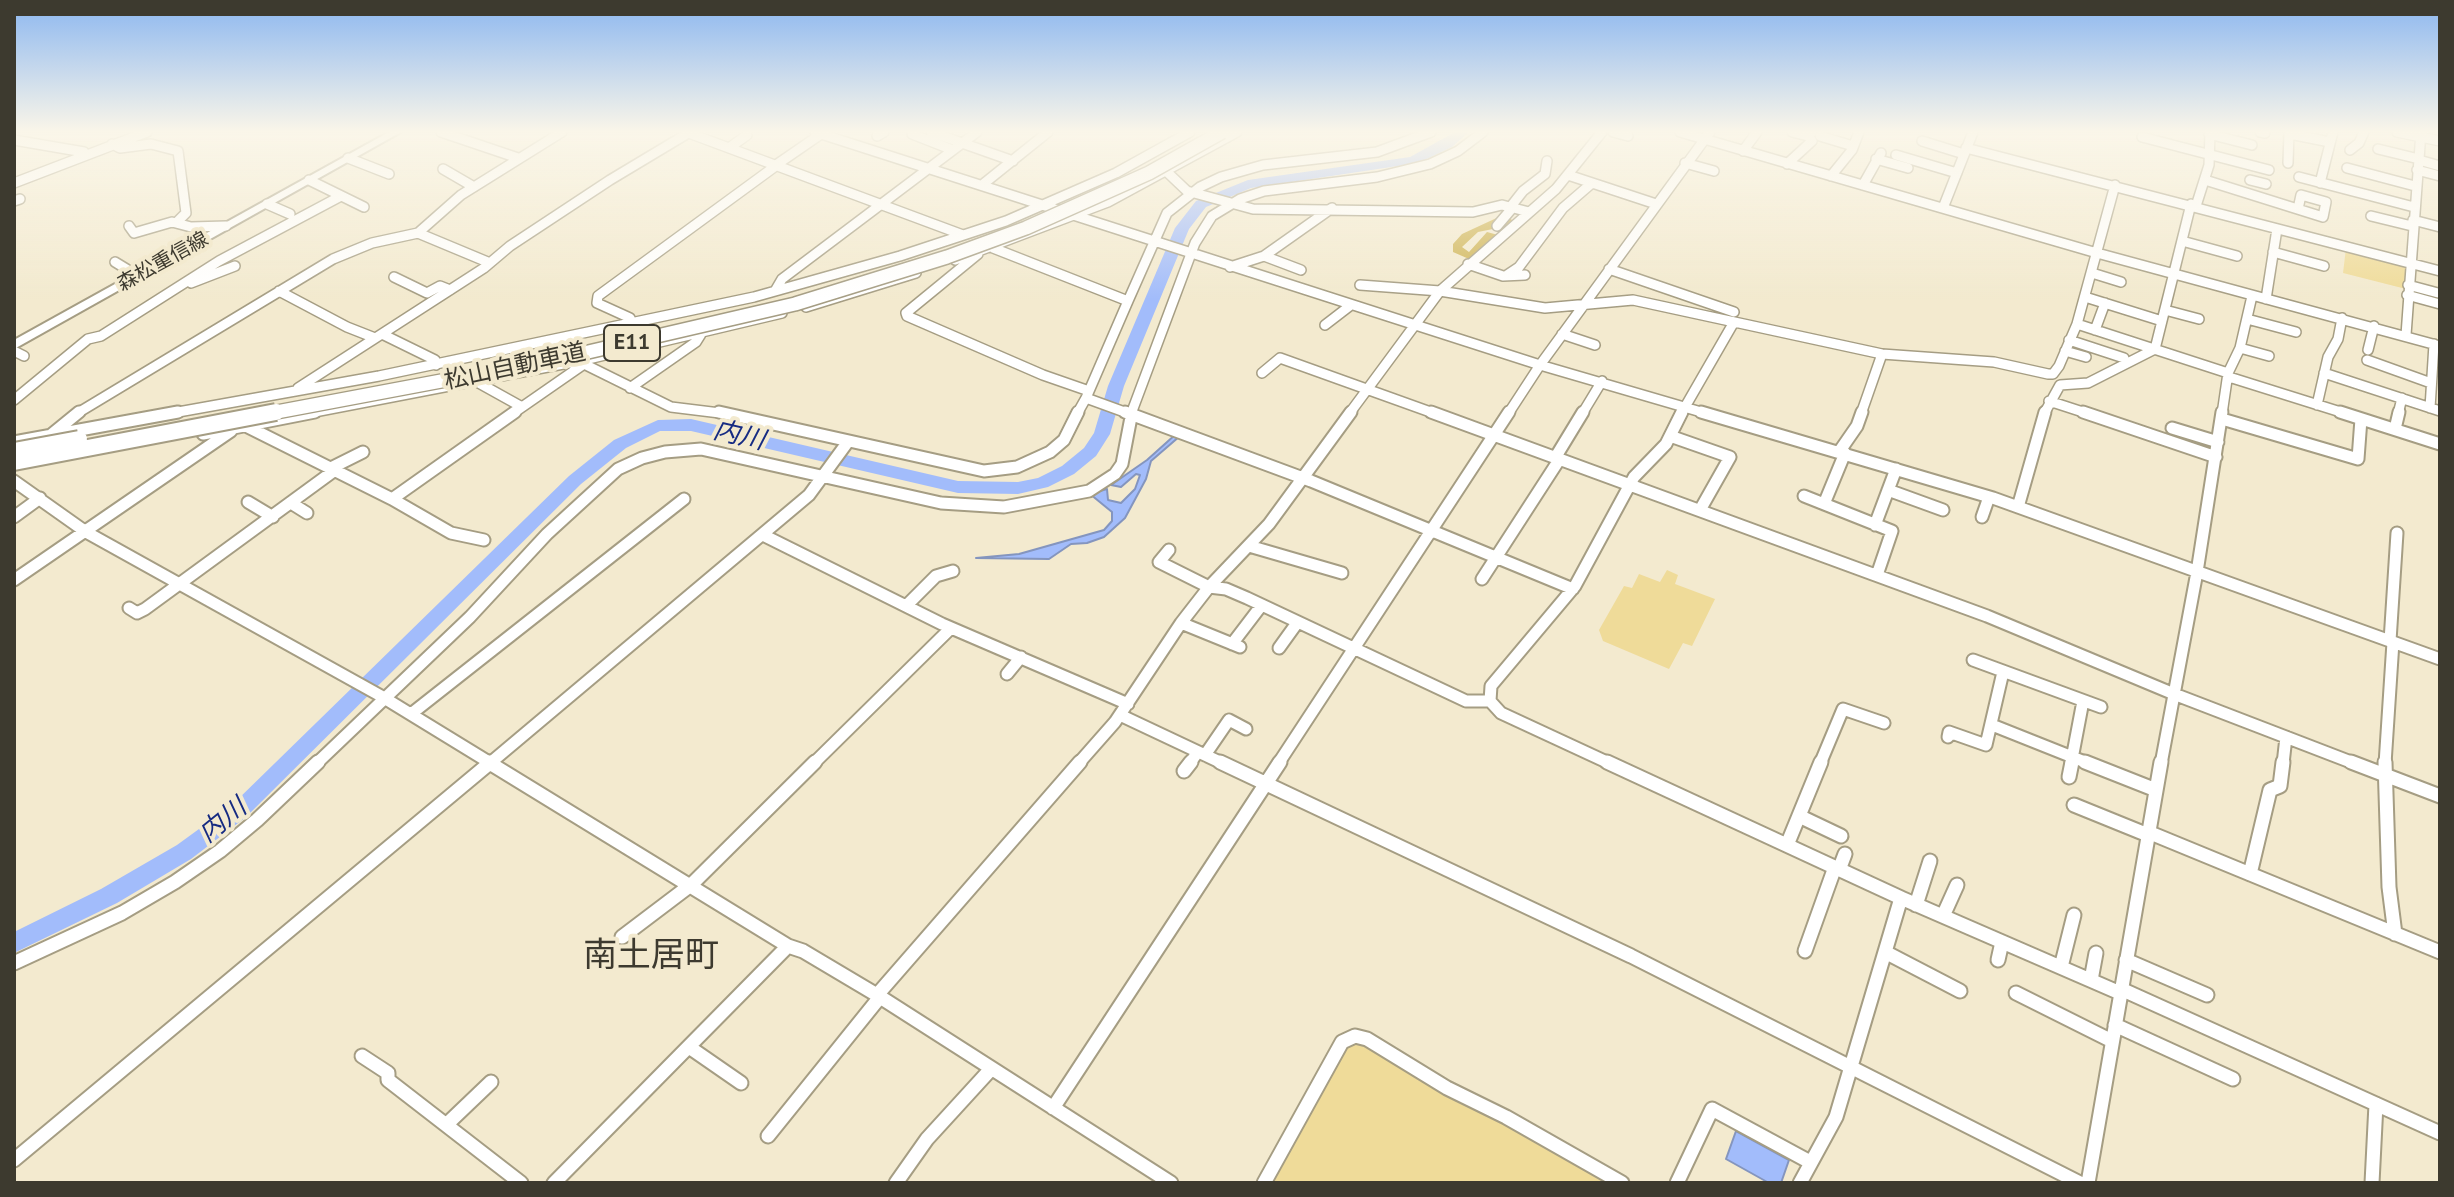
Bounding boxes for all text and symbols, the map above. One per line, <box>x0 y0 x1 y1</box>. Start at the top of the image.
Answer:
street label: 森松重信線 <box>113 227 213 297</box>
road number: E11 <box>604 325 660 361</box>
street label: 松山自動車道 <box>442 338 588 396</box>
water label: 内川 <box>710 415 768 457</box>
water label: 内川 <box>193 793 253 849</box>
district label: 南土居町 <box>583 936 719 976</box>

